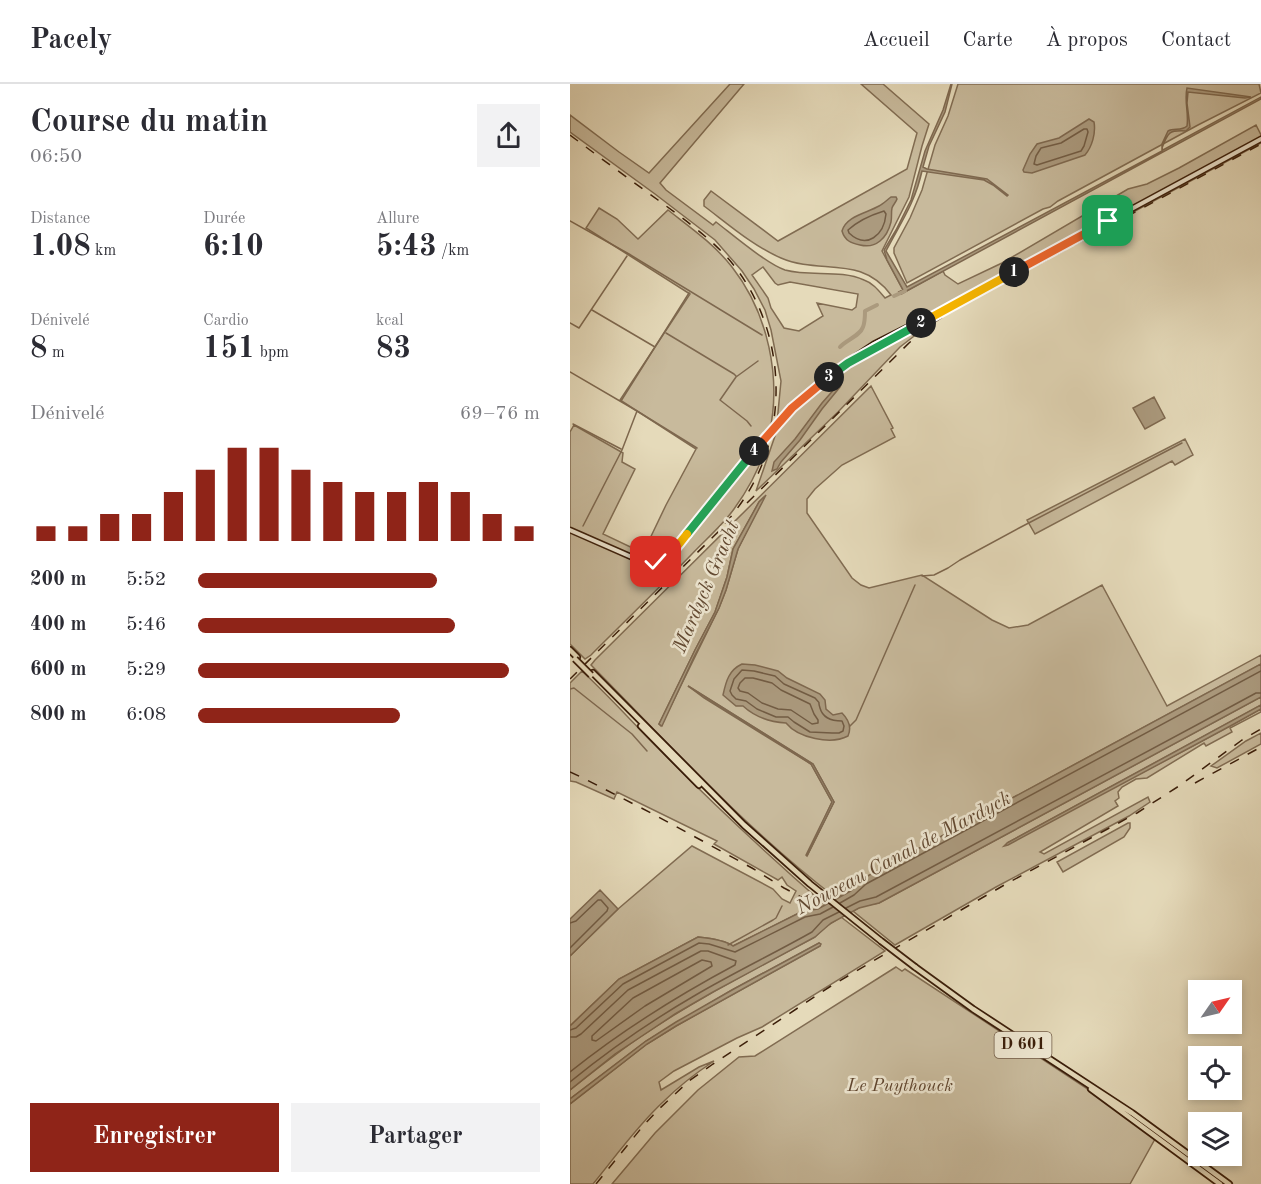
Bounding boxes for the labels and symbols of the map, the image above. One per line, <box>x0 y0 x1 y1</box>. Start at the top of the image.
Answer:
pin <box>1082 195 1133 246</box>
pin: 1 <box>999 257 1029 287</box>
pin: 2 <box>906 308 936 338</box>
pin: 3 <box>814 362 844 392</box>
pin: 4 <box>739 436 769 466</box>
water label: Mardyck Gracht <box>670 518 744 657</box>
pin <box>630 536 681 587</box>
water label: Nouveau Canal de Mardyck <box>792 789 1015 920</box>
north arrow <box>1188 980 1242 1034</box>
road number: D 601 <box>994 1032 1052 1058</box>
park label: Le Puythouck <box>846 1077 953 1095</box>

